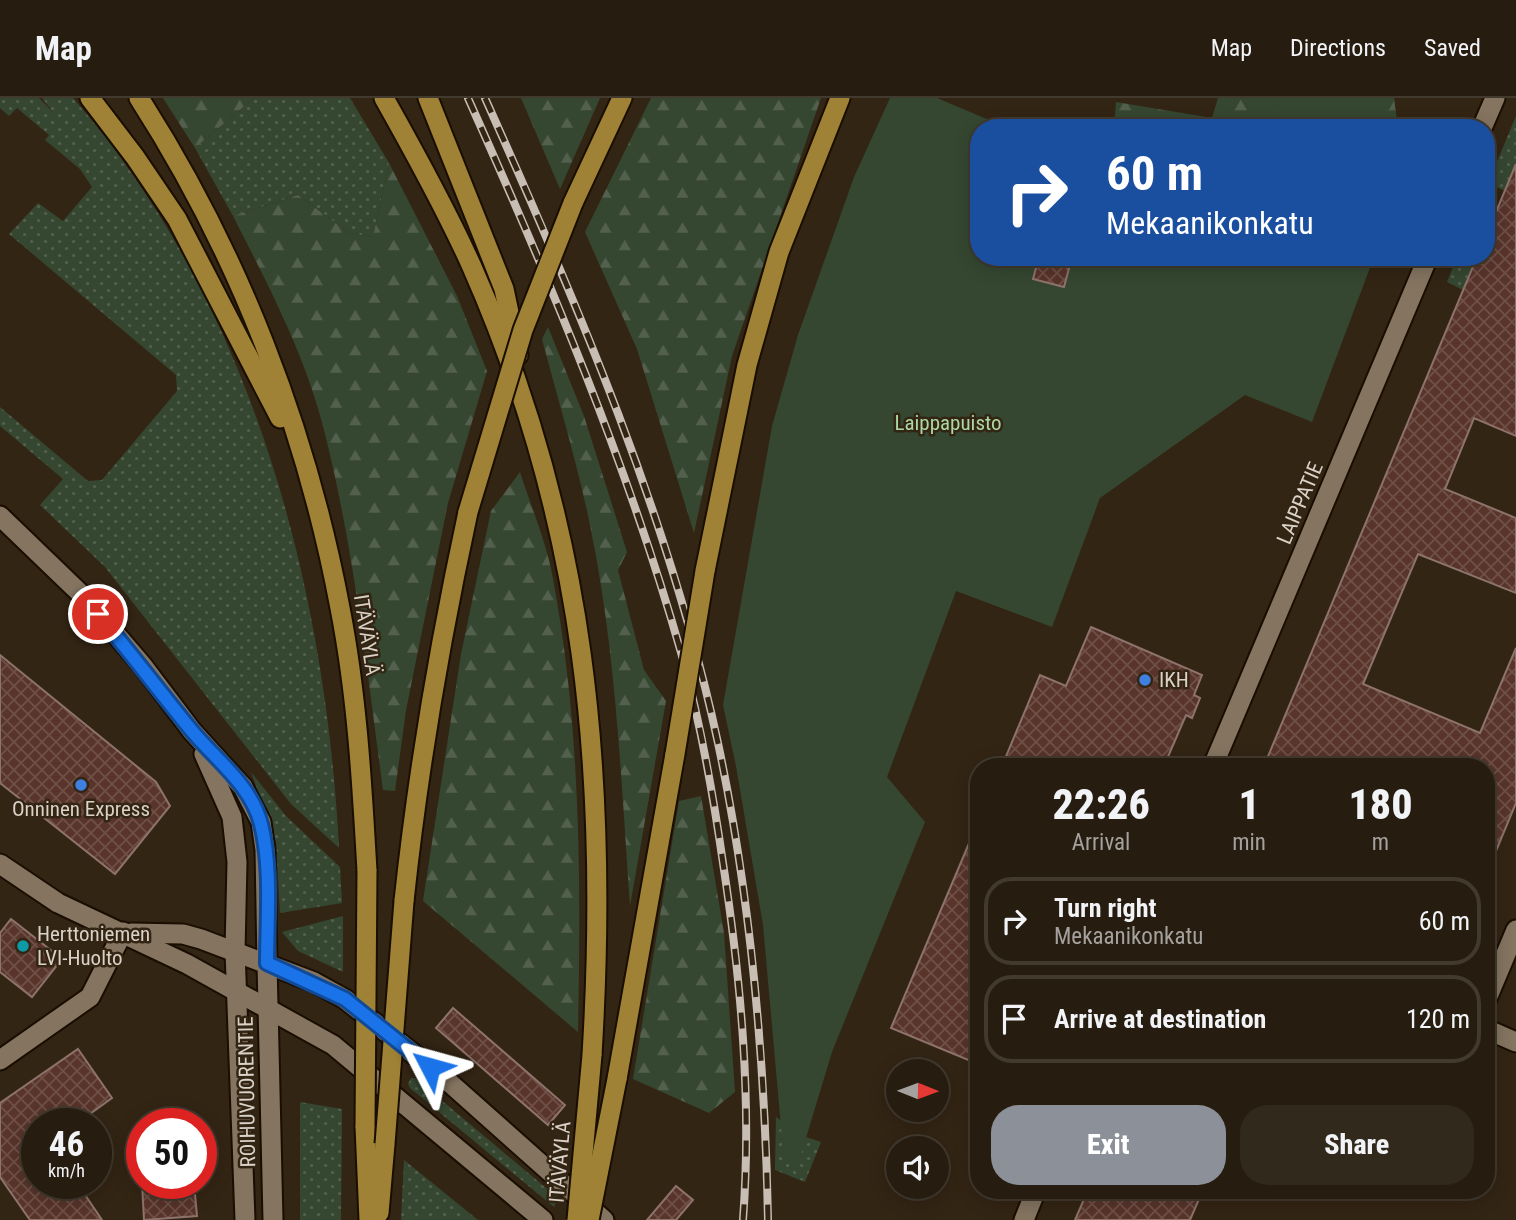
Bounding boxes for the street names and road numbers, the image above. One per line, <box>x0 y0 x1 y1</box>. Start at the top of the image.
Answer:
street label: LAIPPATIE <box>1272 458 1328 548</box>
street label: ITÄVÄYLÄ <box>349 593 385 677</box>
street label: ROIHUVUORENTIE <box>234 1016 260 1168</box>
street label: ITÄVÄYLÄ <box>544 1120 576 1204</box>

